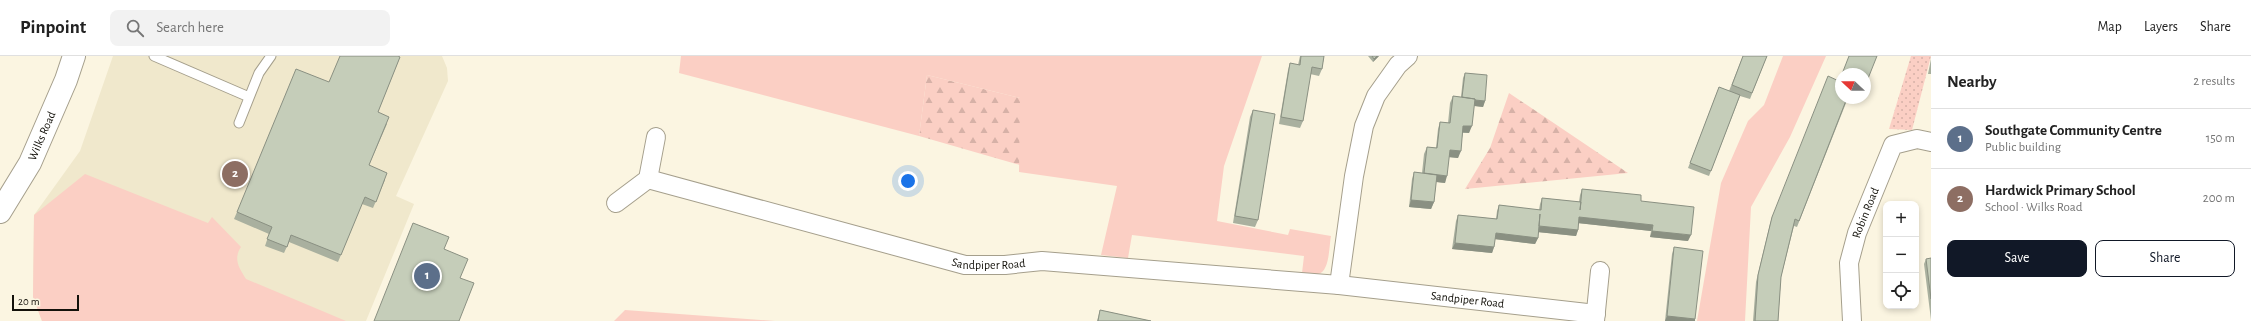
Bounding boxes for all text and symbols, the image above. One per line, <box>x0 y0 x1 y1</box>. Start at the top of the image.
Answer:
search box <box>110 10 390 46</box>
icon: search <box>124 17 146 39</box>
text: Pinpoint <box>20 18 86 37</box>
text: Search here <box>156 20 224 35</box>
text: Map <box>2097 20 2122 34</box>
text: Layers <box>2144 20 2178 34</box>
text: Share <box>2200 20 2231 34</box>
north arrow <box>1835 68 1871 104</box>
text: Nearby <box>1947 73 1997 90</box>
text: 2 results <box>2193 75 2235 88</box>
street label: Wilks Road <box>26 109 58 162</box>
text: Southgate Community Centre <box>1985 123 2162 138</box>
text: 1 <box>1958 132 1962 145</box>
text: 150 m <box>2206 132 2235 145</box>
text: Public building <box>1985 141 2061 154</box>
pin: 2 <box>222 159 248 189</box>
your location <box>898 171 918 191</box>
text: Hardwick Primary School <box>1985 183 2136 198</box>
street label: Robin Road <box>1850 186 1881 239</box>
text: 2 <box>1957 192 1963 205</box>
text: 200 m <box>2203 192 2235 205</box>
map controls <box>1883 201 1919 309</box>
button: + <box>1883 201 1919 237</box>
text: School · Wilks Road <box>1985 201 2083 214</box>
button: − <box>1883 237 1919 273</box>
button: Save <box>1947 240 2087 277</box>
button: Share <box>2095 240 2235 277</box>
street label: Sandpiper Road <box>951 256 1026 271</box>
pin: 1 <box>414 261 440 291</box>
button: locate <box>1883 273 1919 309</box>
street label: Sandpiper Road <box>1430 289 1505 310</box>
scale bar <box>12 293 79 312</box>
text: 20 m <box>18 296 39 307</box>

